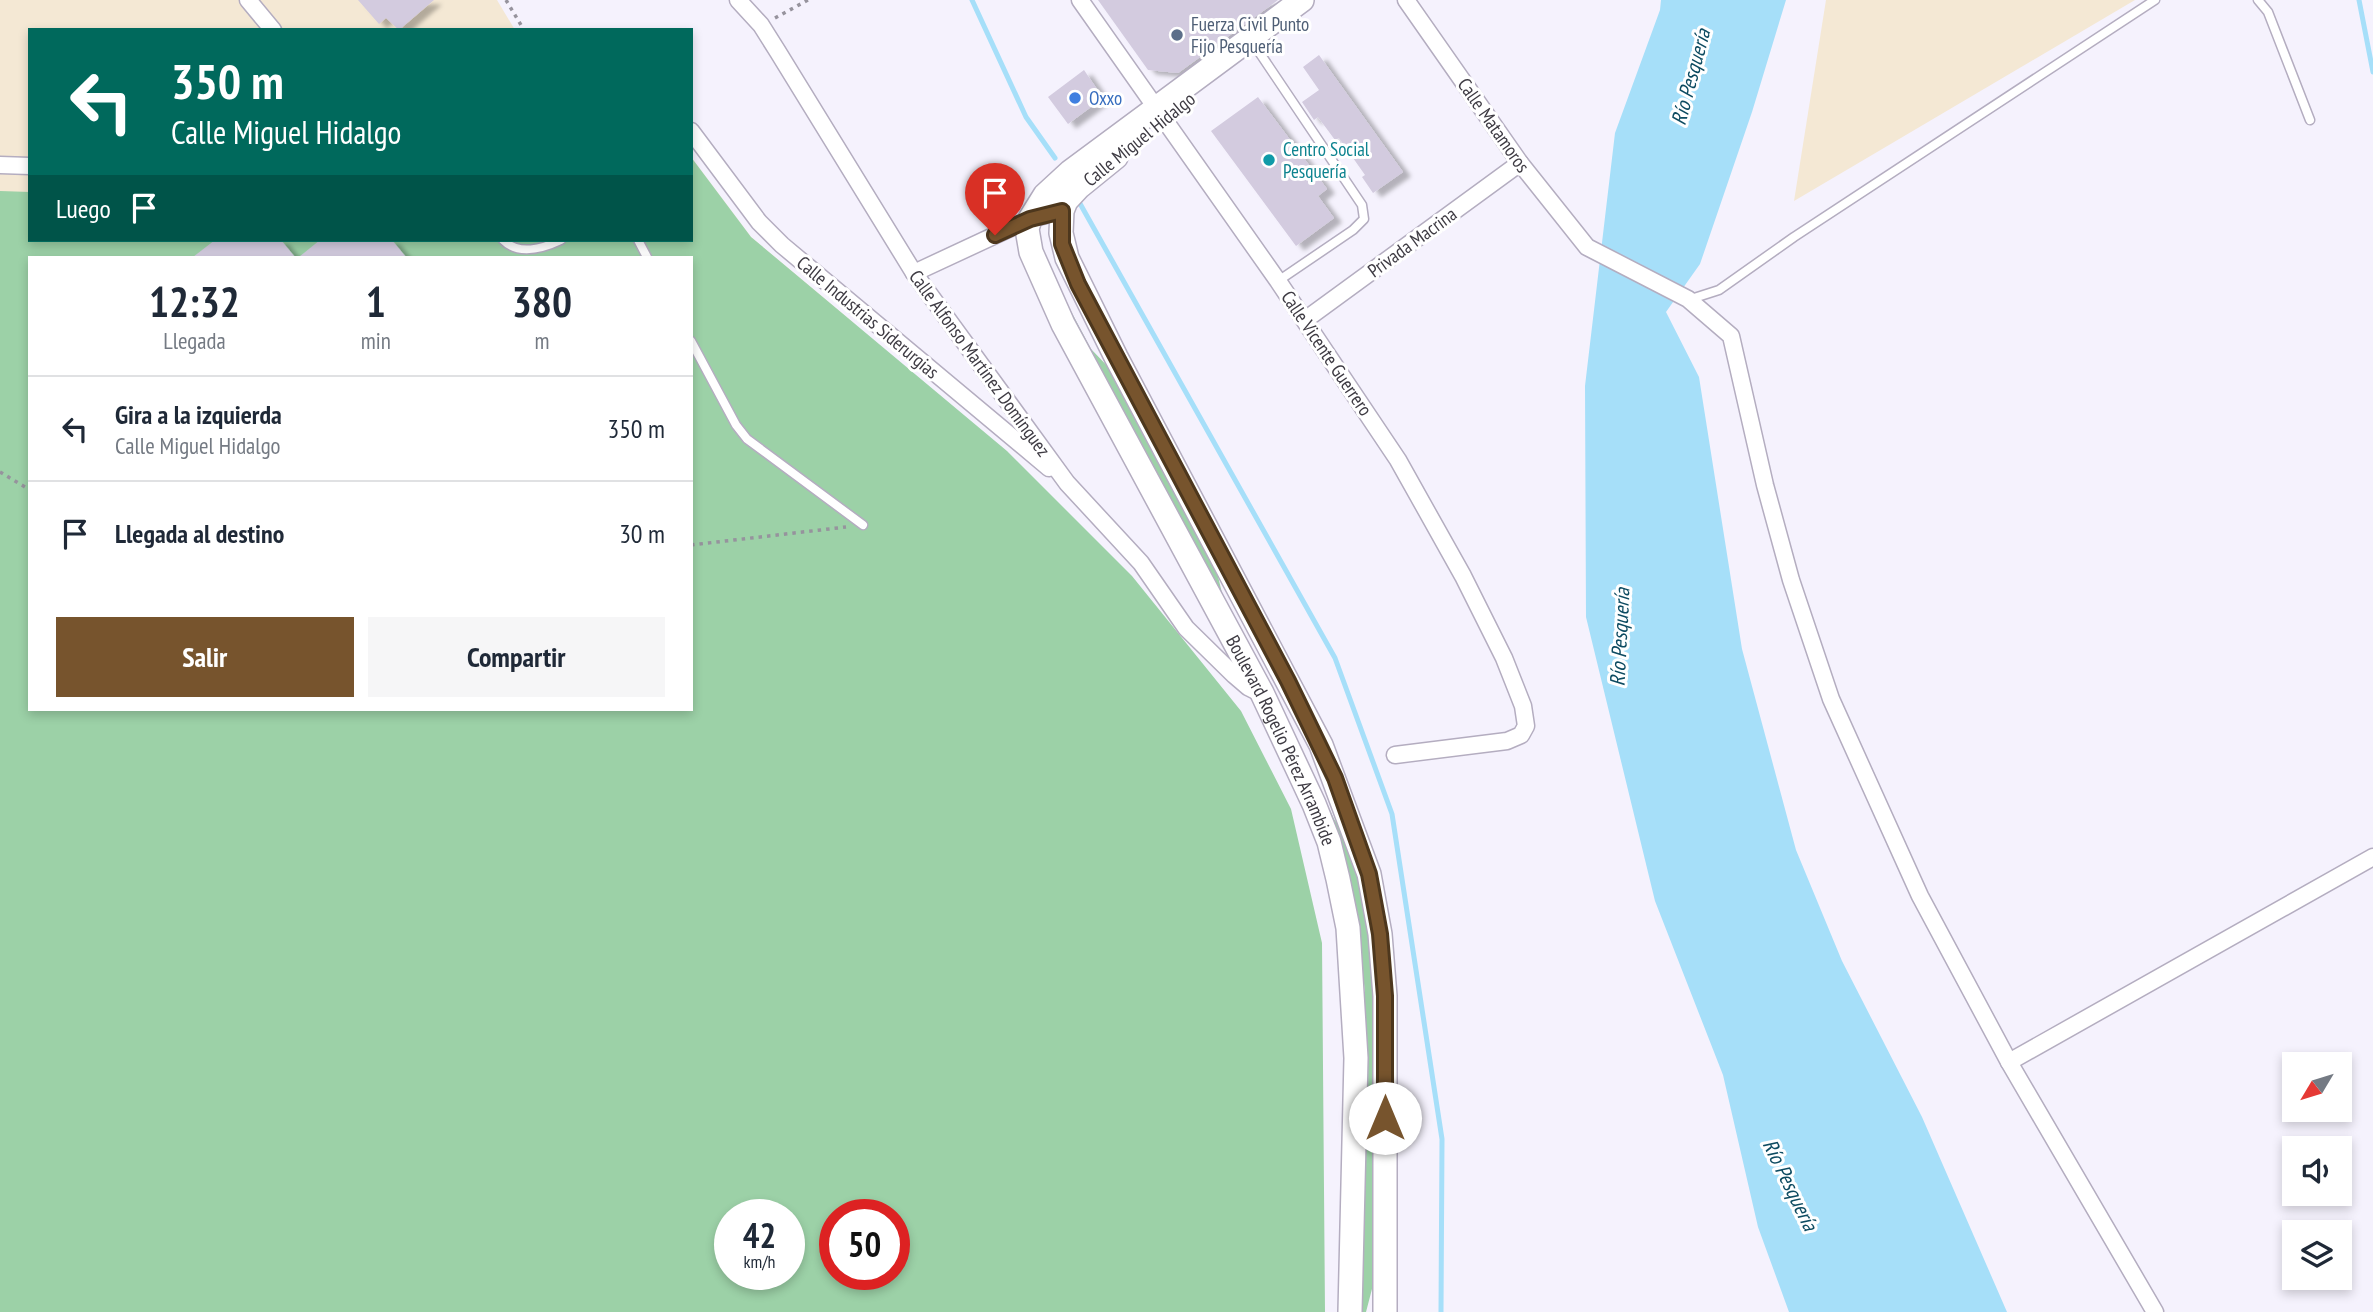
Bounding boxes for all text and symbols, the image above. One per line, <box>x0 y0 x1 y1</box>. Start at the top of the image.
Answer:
place label: Fuerza Civil Punto Fijo Pesquería <box>1191 12 1309 58</box>
water label: Río Pesquería <box>1665 24 1717 128</box>
marker: Fuerza Civil Punto Fijo Pesquería <box>1169 27 1185 43</box>
text: 350 m <box>171 49 284 113</box>
icon: left <box>56 56 147 147</box>
street label: Calle Matamoros <box>1453 73 1535 177</box>
place label: Oxxo <box>1089 86 1122 110</box>
street label: Calle Miguel Hidalgo <box>1078 87 1200 191</box>
marker: Oxxo <box>1067 90 1083 106</box>
text: Calle Miguel Hidalgo <box>171 111 401 153</box>
place label: Centro Social Pesquería <box>1283 137 1370 183</box>
marker: Centro Social Pesquería <box>1261 152 1277 168</box>
pin <box>965 163 1025 235</box>
icon: arrive <box>976 174 1014 212</box>
icon: arrive <box>125 189 163 227</box>
text: Luego <box>56 192 111 225</box>
street label: Privada Macrina <box>1363 202 1461 282</box>
street label: Calle Industrias Siderurgias <box>792 250 944 384</box>
street label: Calle Alfonso Martínez Domínguez <box>904 265 1056 461</box>
text: 12:32 <box>149 274 240 329</box>
text: 1 <box>366 274 386 329</box>
text: 380 <box>512 274 572 329</box>
street label: Calle Vicente Guerrero <box>1276 286 1378 420</box>
text: Llegada <box>163 326 226 355</box>
text: min <box>361 326 391 355</box>
text: m <box>534 326 549 355</box>
text: Gira a la izquierda <box>115 398 282 431</box>
icon: left <box>56 410 94 448</box>
text: 350 m <box>607 412 665 445</box>
text: Calle Miguel Hidalgo <box>115 431 281 460</box>
icon: arrive <box>56 515 94 553</box>
text: Llegada al destino <box>115 517 284 550</box>
text: 30 m <box>619 517 665 550</box>
water label: Río Pesquería <box>1603 586 1636 687</box>
button: Salir <box>56 617 354 697</box>
button: Compartir <box>368 617 665 697</box>
street label: Boulevard Rogelio Pérez Arrambide <box>1221 631 1341 849</box>
north arrow <box>2282 1052 2352 1122</box>
map controls <box>2282 1052 2352 1290</box>
position arrow <box>1348 1081 1422 1155</box>
water label: Río Pesquería <box>1757 1135 1825 1236</box>
button: sound <box>2282 1136 2352 1206</box>
speed limit sign: 50 <box>819 1199 910 1290</box>
text: 42 <box>743 1212 776 1258</box>
button: layers <box>2282 1220 2352 1290</box>
text: km/h <box>744 1250 775 1273</box>

